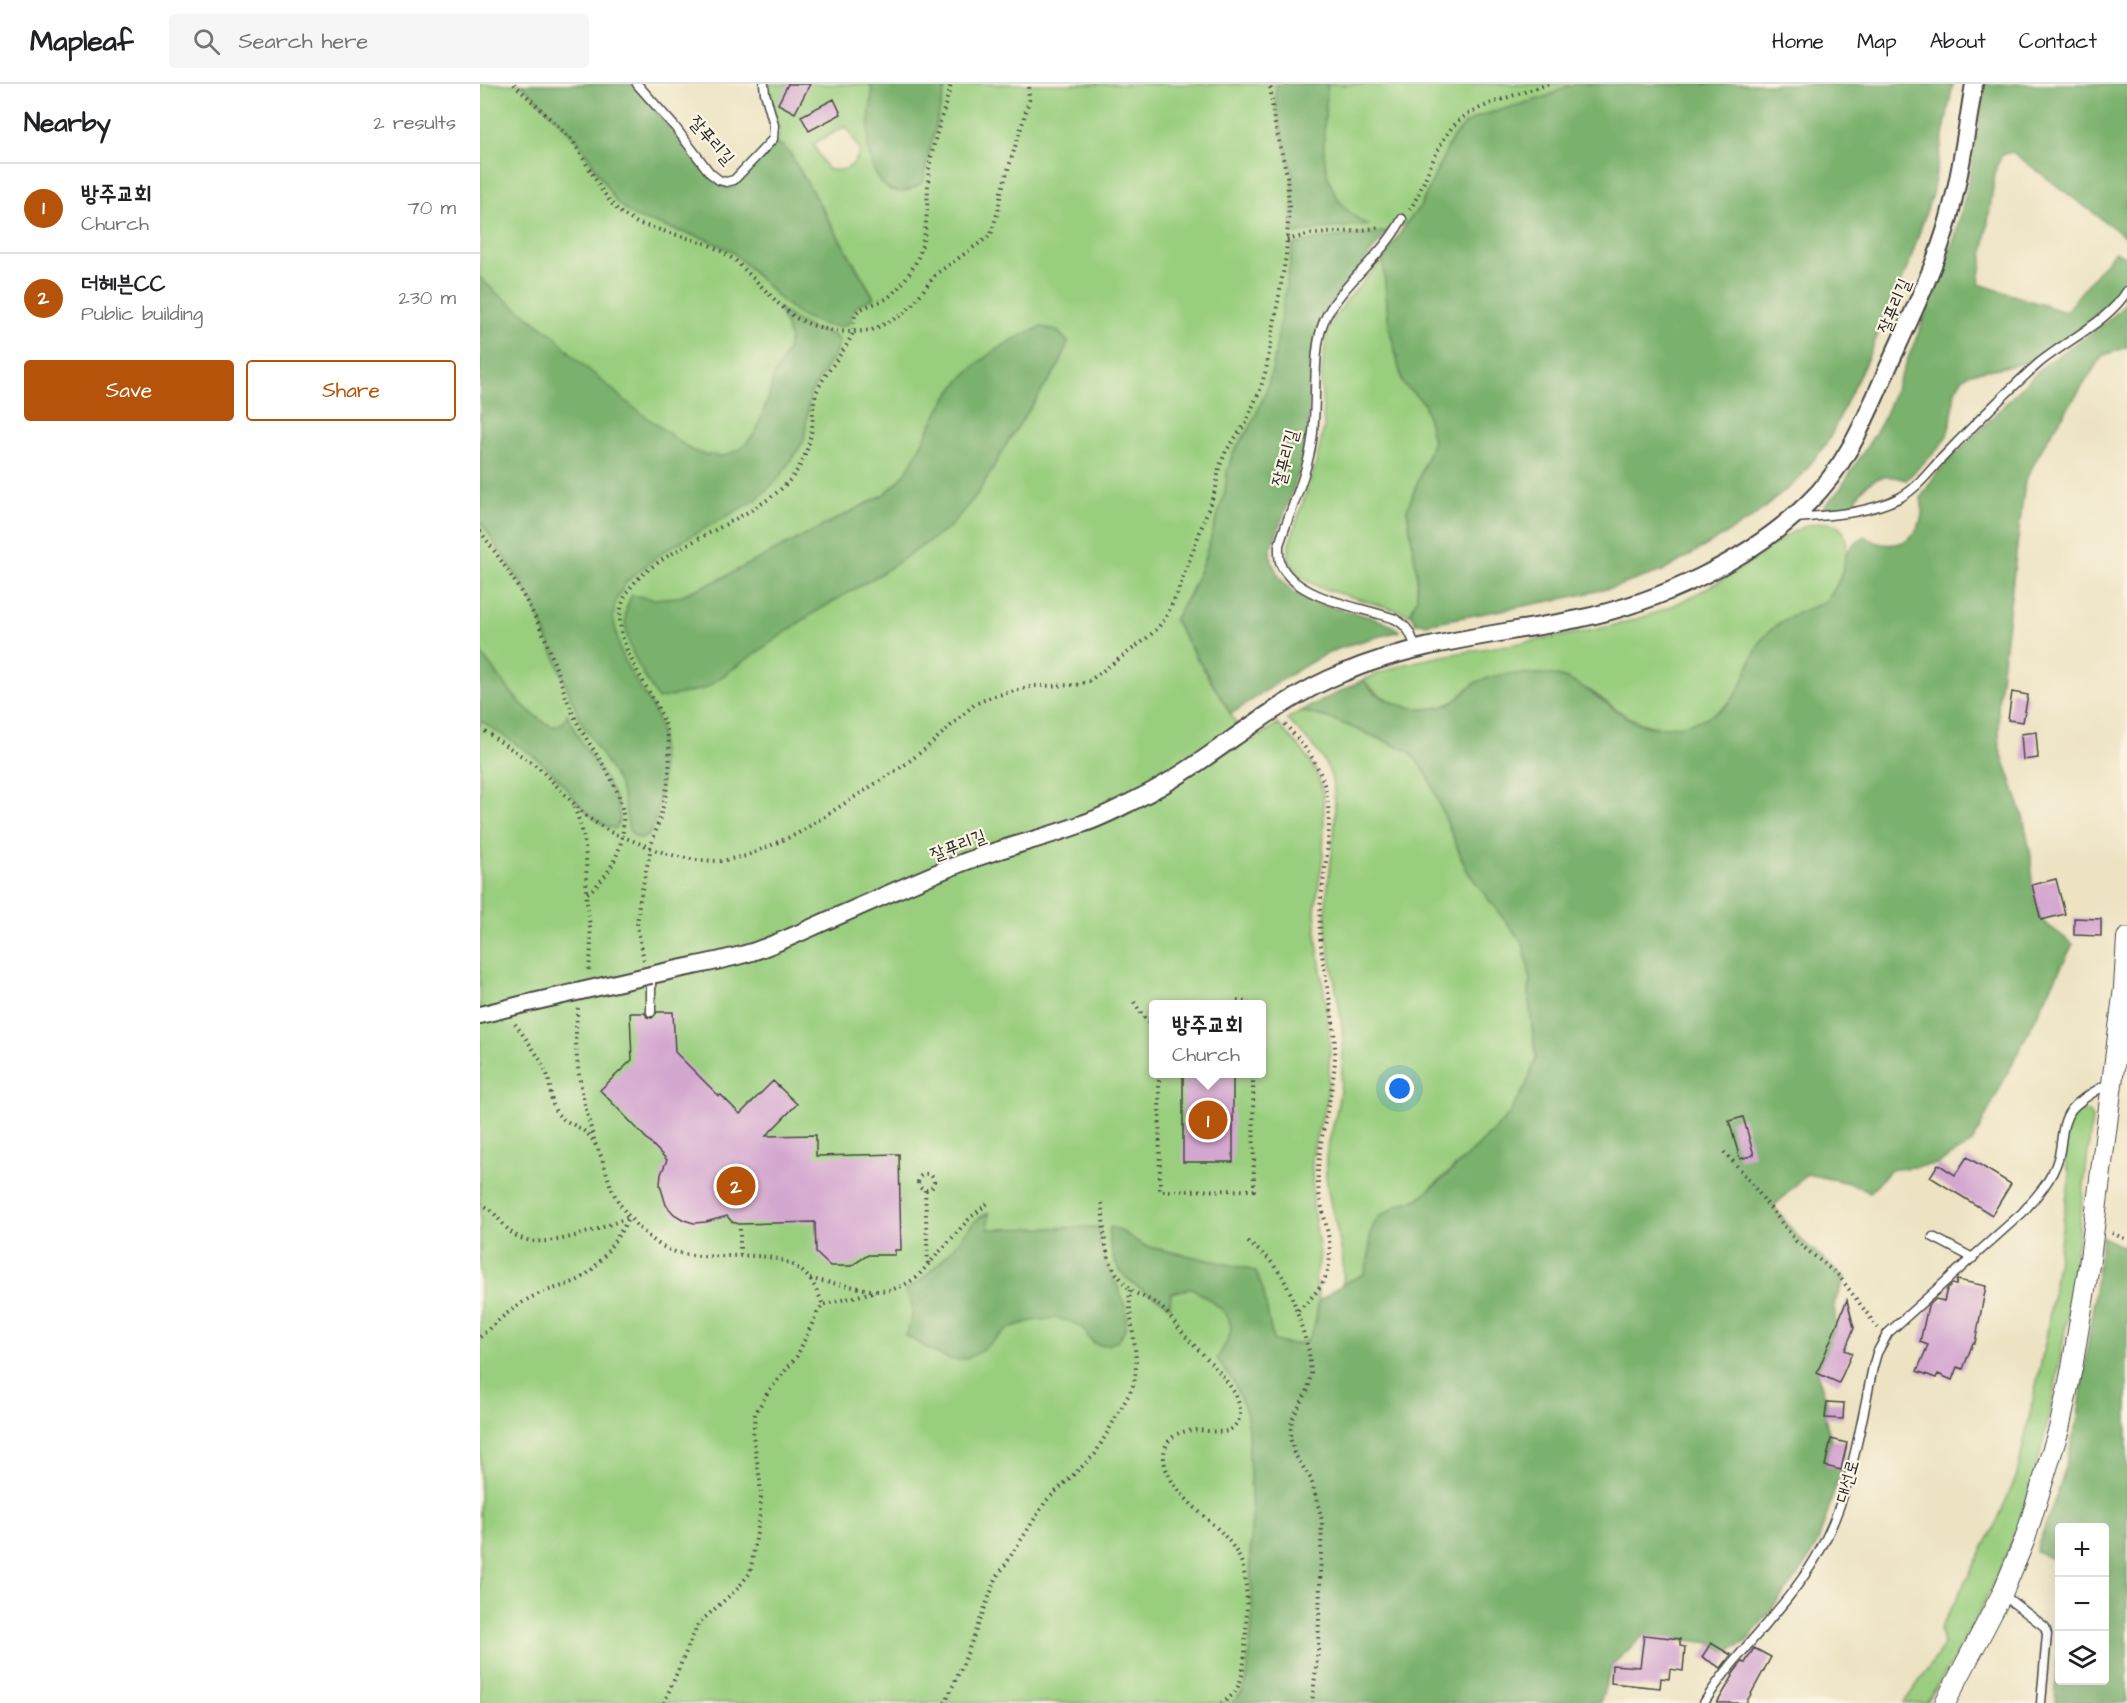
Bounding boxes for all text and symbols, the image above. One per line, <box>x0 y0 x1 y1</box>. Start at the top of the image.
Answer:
search box <box>169 14 589 68</box>
text: Mapleaf <box>30 22 133 61</box>
icon: search <box>190 25 223 58</box>
text: Search here <box>238 26 368 57</box>
text: Home <box>1772 27 1824 56</box>
text: Map <box>1857 27 1897 56</box>
text: About <box>1930 27 1986 56</box>
text: Contact <box>2019 27 2097 56</box>
text: Nearby <box>24 105 111 141</box>
text: 2 results <box>373 109 456 137</box>
street label: 잘푸리길 <box>683 110 740 171</box>
text: 방주교회 <box>81 179 152 210</box>
text: 1 <box>42 194 45 222</box>
text: 70 m <box>408 194 456 222</box>
text: Church <box>81 210 149 238</box>
text: 더헤븐CC <box>81 269 165 300</box>
street label: 잘푸리길 <box>1872 274 1917 338</box>
text: 2 <box>38 284 49 312</box>
text: 230 m <box>398 284 456 312</box>
text: Public building <box>81 300 203 328</box>
button: Save <box>24 360 234 421</box>
button: Share <box>246 360 456 421</box>
street label: 잘푸리길 <box>1266 426 1305 489</box>
street label: 잘푸리길 <box>927 823 990 868</box>
popup <box>1149 1000 1266 1078</box>
text: 방주교회 <box>1172 1010 1243 1041</box>
text: Church <box>1172 1041 1240 1069</box>
your location <box>1385 1074 1414 1103</box>
pin: 1 <box>1188 1098 1228 1142</box>
pin: 2 <box>716 1164 756 1208</box>
street label: 대선로 <box>1829 1457 1865 1505</box>
map controls <box>2055 1523 2109 1685</box>
button: + <box>2055 1523 2109 1577</box>
button: − <box>2055 1577 2109 1631</box>
button: layers <box>2055 1631 2109 1685</box>

